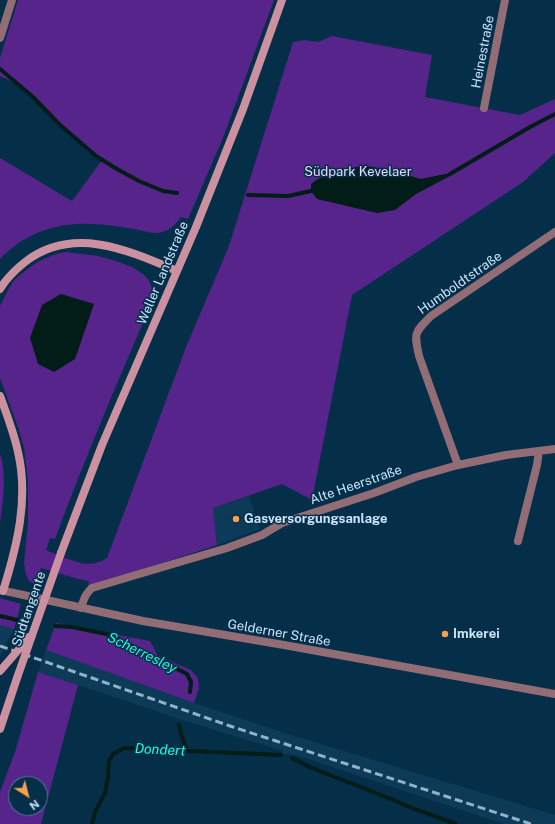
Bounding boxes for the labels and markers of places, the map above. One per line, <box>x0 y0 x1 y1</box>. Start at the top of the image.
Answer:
place label: Gasversorgungsanlage <box>244 511 388 527</box>
marker: Gasversorgungsanlage <box>231 514 241 524</box>
place label: Imkerei <box>453 626 500 642</box>
marker: Imkerei <box>440 629 450 639</box>

